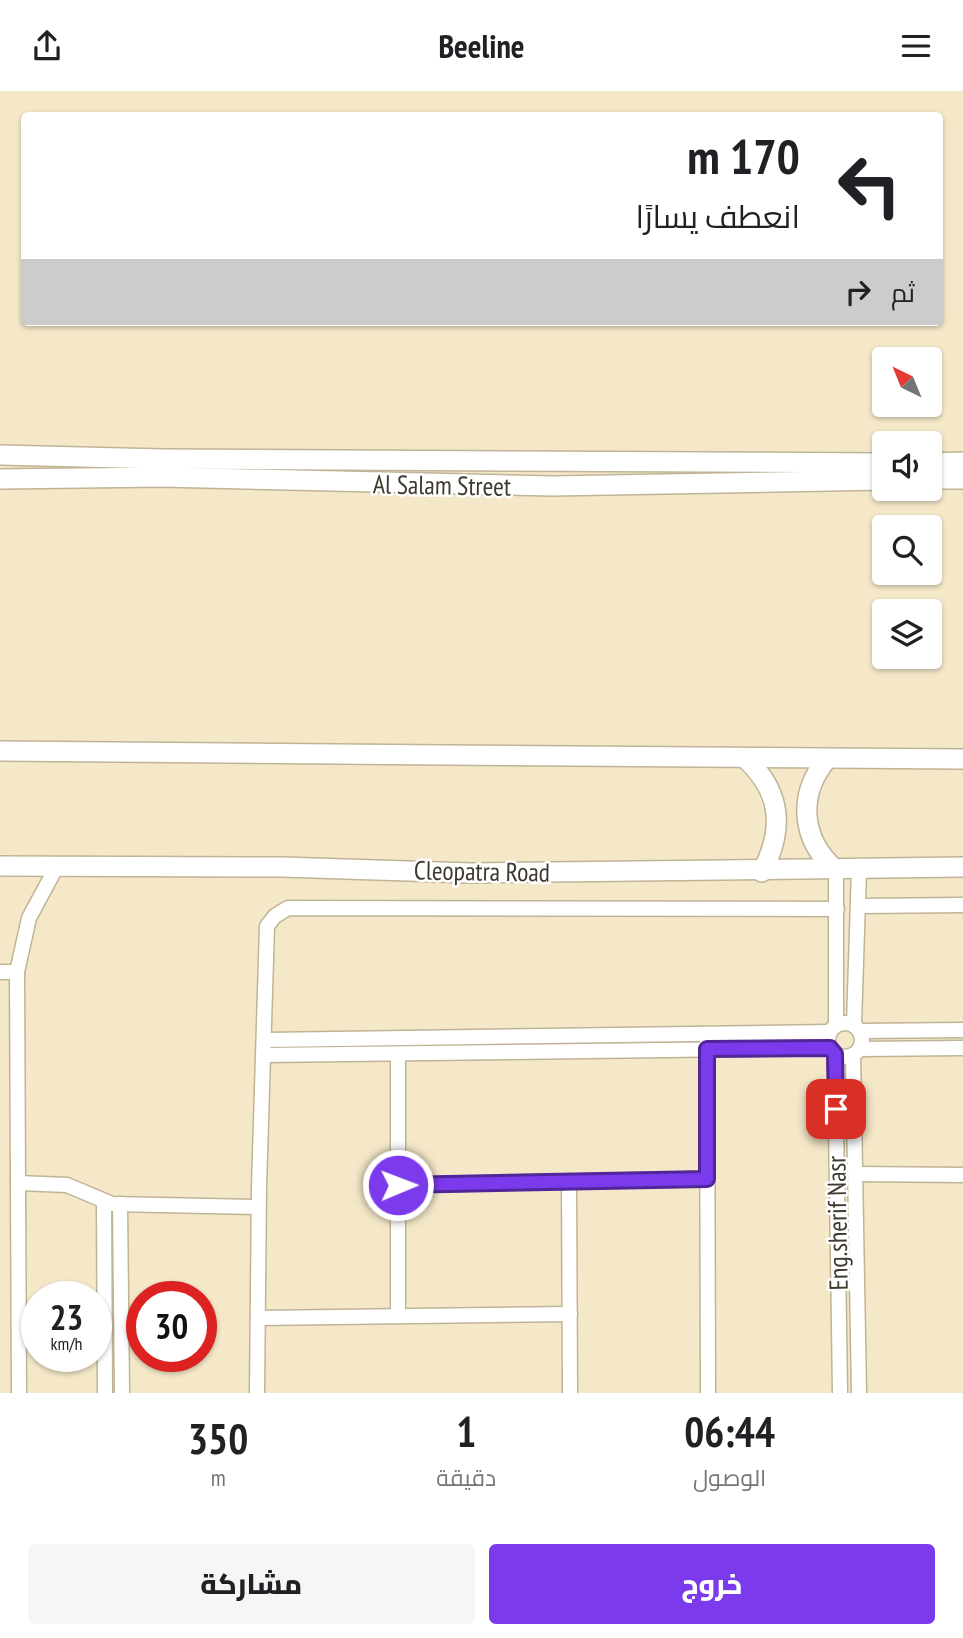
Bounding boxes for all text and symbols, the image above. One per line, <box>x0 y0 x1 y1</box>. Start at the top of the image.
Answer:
text: Beeline <box>438 25 525 67</box>
icon: share <box>28 27 66 65</box>
icon: menu <box>897 27 935 65</box>
text: 170 m <box>687 124 800 188</box>
icon: left <box>824 140 915 231</box>
text: انعطف يسارًا <box>635 195 800 237</box>
icon: right <box>839 273 877 311</box>
text: ثم <box>891 276 915 309</box>
north arrow <box>872 347 942 417</box>
map controls <box>872 347 942 669</box>
button: sound <box>872 431 942 501</box>
street label: Al Salam Street <box>373 467 511 503</box>
button: search <box>872 515 942 585</box>
button: layers <box>872 599 942 669</box>
street label: Cleopatra Road <box>414 853 550 889</box>
pin <box>806 1079 866 1139</box>
icon: arrive <box>817 1090 855 1128</box>
position arrow <box>361 1148 435 1222</box>
street label: Eng.sherif Nasr <box>819 1155 855 1291</box>
speed limit sign: 30 <box>126 1281 217 1372</box>
text: 23 <box>50 1294 83 1340</box>
text: km/h <box>51 1332 82 1355</box>
text: 1 <box>456 1404 476 1459</box>
text: 06:44 <box>684 1404 775 1459</box>
text: 350 <box>188 1411 248 1466</box>
text: m <box>211 1463 226 1492</box>
text: دقيقة <box>436 1463 496 1492</box>
text: الوصول <box>693 1463 766 1492</box>
button: مشاركة <box>28 1544 475 1624</box>
button: خروج <box>489 1544 935 1624</box>

